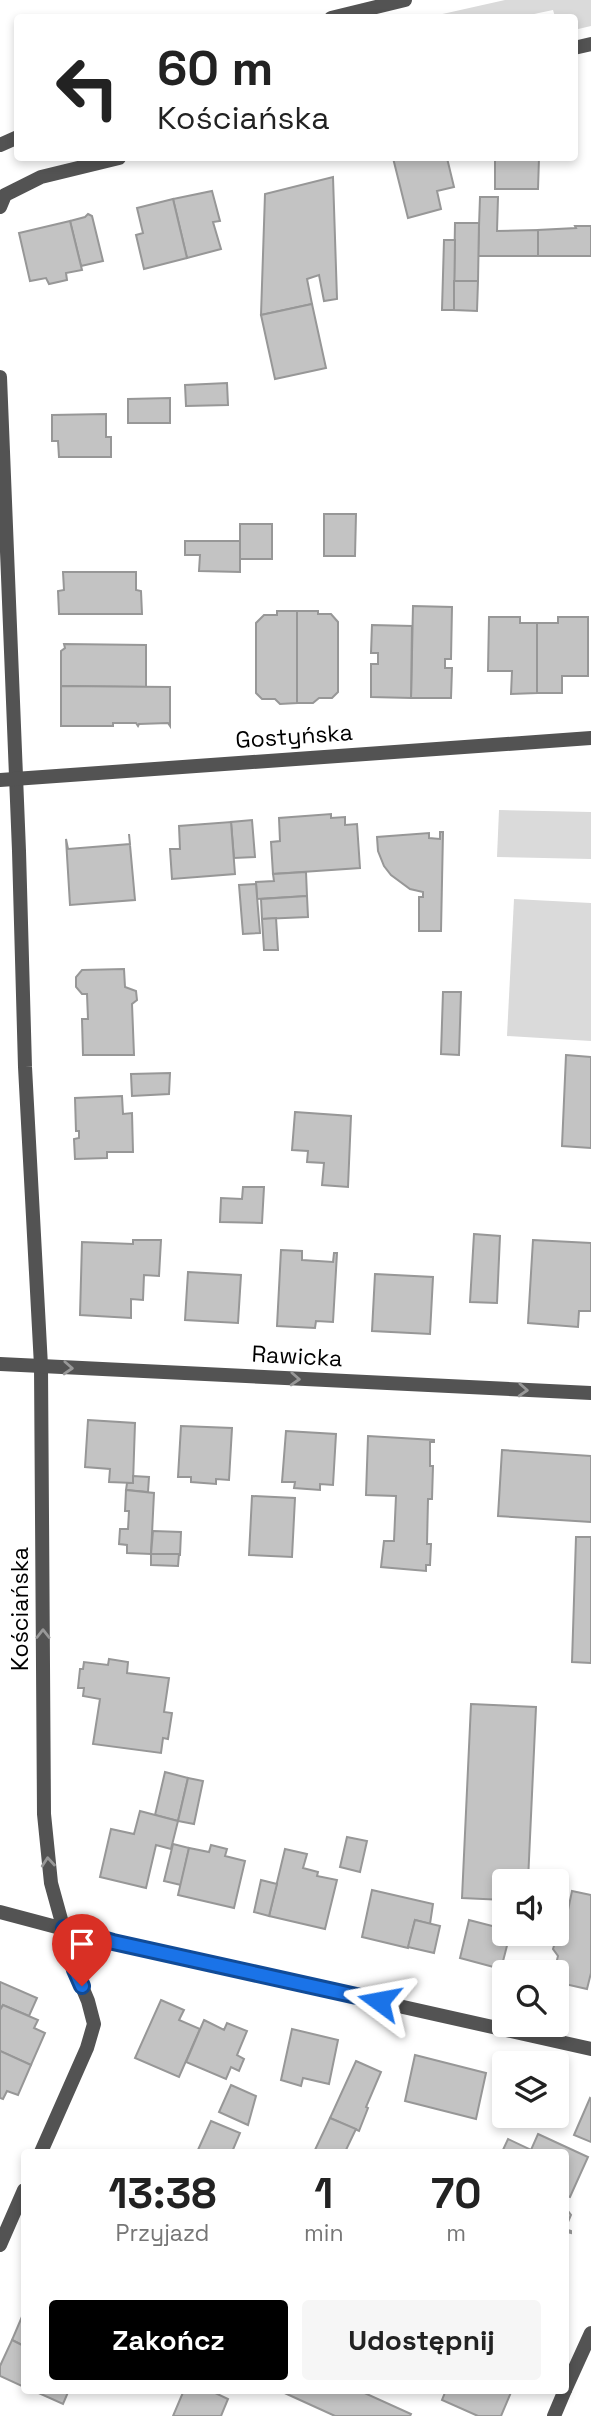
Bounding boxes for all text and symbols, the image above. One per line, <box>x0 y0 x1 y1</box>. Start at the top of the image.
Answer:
text: 60 m <box>157 37 273 99</box>
icon: left <box>42 42 133 133</box>
text: Kościańska <box>157 98 330 138</box>
street label: Gostyńska <box>234 717 354 755</box>
street label: Rawicka <box>251 1339 343 1373</box>
one-way arrow <box>63 1360 74 1375</box>
one-way arrow <box>290 1371 301 1386</box>
one-way arrow <box>517 1382 528 1397</box>
street label: Kościańska <box>5 1547 35 1671</box>
one-way arrow <box>35 1629 51 1639</box>
one-way arrow <box>41 1856 56 1867</box>
map controls <box>492 1869 569 2128</box>
button: sound <box>492 1869 569 1946</box>
pin <box>52 1914 112 1986</box>
icon: arrive <box>63 1925 101 1963</box>
button: search <box>492 1960 569 2037</box>
position arrow <box>342 1964 416 2038</box>
button: layers <box>492 2051 569 2128</box>
text: 13:38 <box>109 2167 216 2220</box>
text: 1 <box>314 2167 333 2220</box>
text: 70 <box>431 2167 481 2220</box>
text: Przyjazd <box>116 2218 209 2248</box>
text: min <box>304 2218 343 2248</box>
text: m <box>446 2218 466 2248</box>
button: Zakończ <box>49 2300 288 2380</box>
button: Udostępnij <box>302 2300 541 2380</box>

